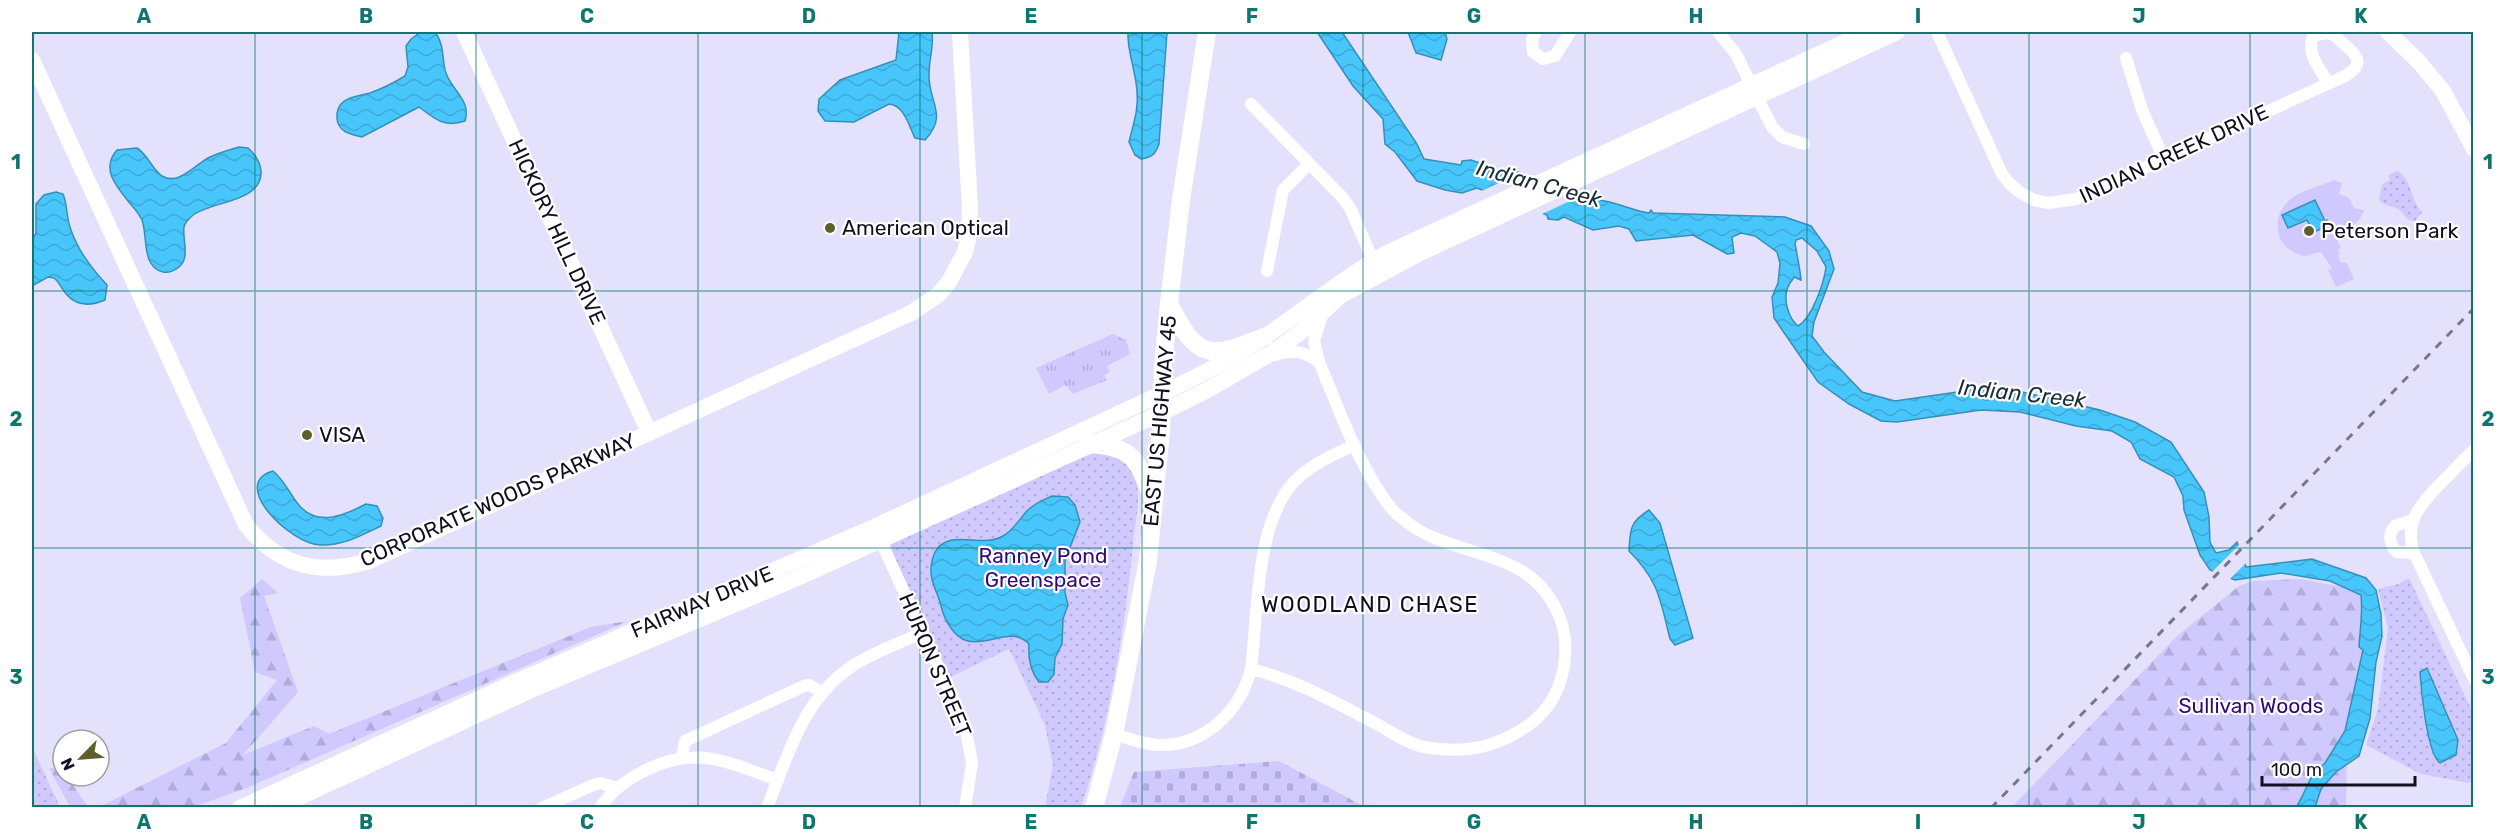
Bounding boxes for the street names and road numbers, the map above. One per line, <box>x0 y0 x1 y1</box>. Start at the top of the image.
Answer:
street label: INDIAN CREEK DRIVE <box>2075 99 2272 208</box>
street label: HICKORY HILL DRIVE <box>504 135 611 328</box>
street label: EAST US HIGHWAY 45 <box>1138 314 1181 527</box>
street label: CORPORATE WOODS PARKWAY <box>356 427 639 572</box>
street label: FAIRWAY DRIVE <box>627 560 777 643</box>
street label: HURON STREET <box>894 589 977 740</box>

